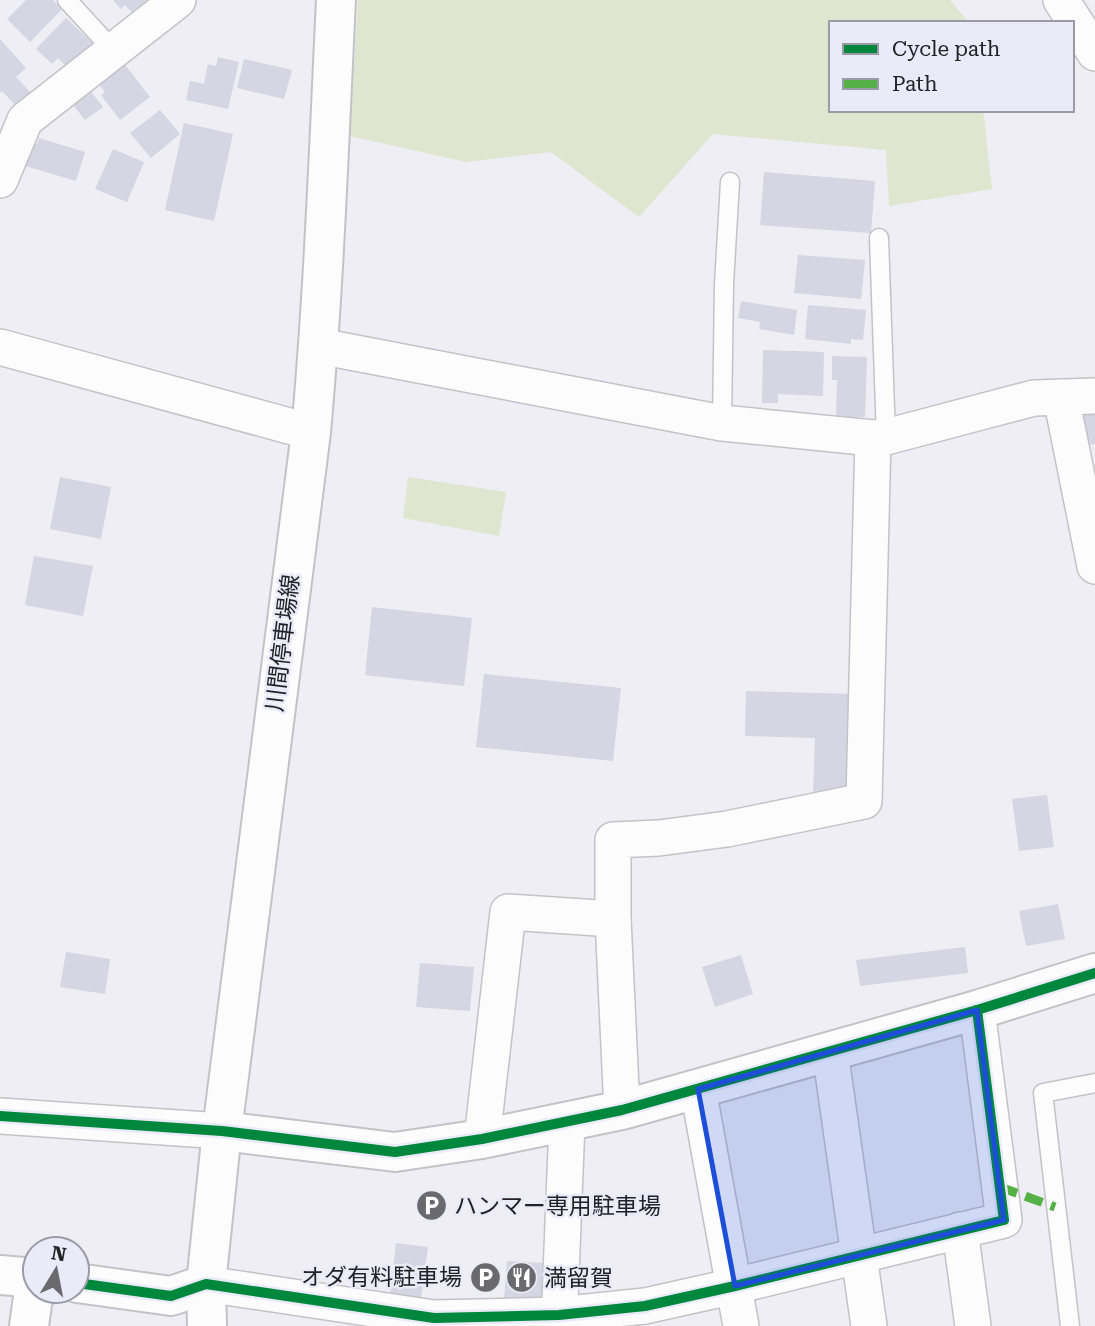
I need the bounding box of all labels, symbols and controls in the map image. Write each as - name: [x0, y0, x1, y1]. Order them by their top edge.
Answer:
- legend: [829, 21, 1074, 112]
- text: Cycle path: [892, 37, 1001, 61]
- text: Path: [892, 72, 938, 96]
- street label: 川間停車場線: [261, 573, 305, 713]
- parking icon: ハンマー専用駐車場: [414, 1189, 448, 1223]
- place label: ハンマー専用駐車場: [454, 1193, 661, 1220]
- north arrow: [21, 1235, 91, 1305]
- text: N: [50, 1241, 68, 1266]
- parking icon: オダ有料駐車場: [468, 1260, 502, 1294]
- restaurant icon: 満留賀: [504, 1261, 538, 1295]
- place label: オダ有料駐車場: [301, 1264, 462, 1291]
- place label: 満留賀: [544, 1265, 613, 1292]

